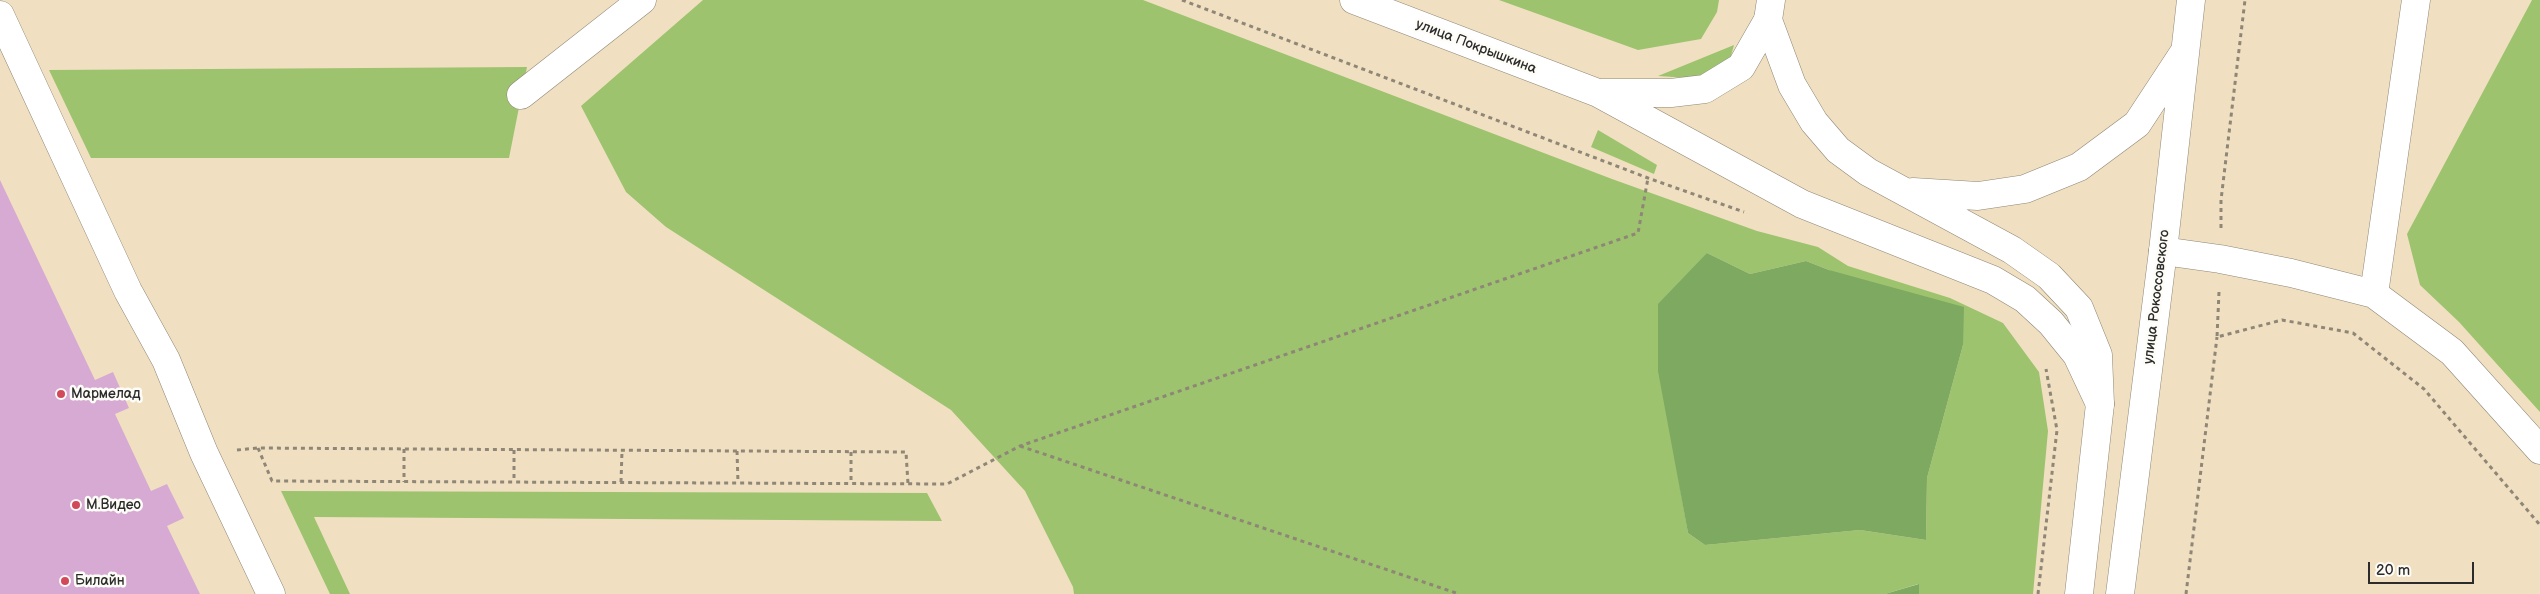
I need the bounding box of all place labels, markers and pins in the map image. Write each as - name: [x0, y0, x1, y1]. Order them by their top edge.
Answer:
- place label: Мармелад: [71, 386, 141, 402]
- marker: Мармелад: [55, 388, 67, 400]
- place label: М.Видео: [86, 497, 141, 513]
- marker: М.Видео: [70, 499, 82, 511]
- place label: Билайн: [75, 573, 125, 589]
- marker: Билайн: [59, 575, 71, 587]

